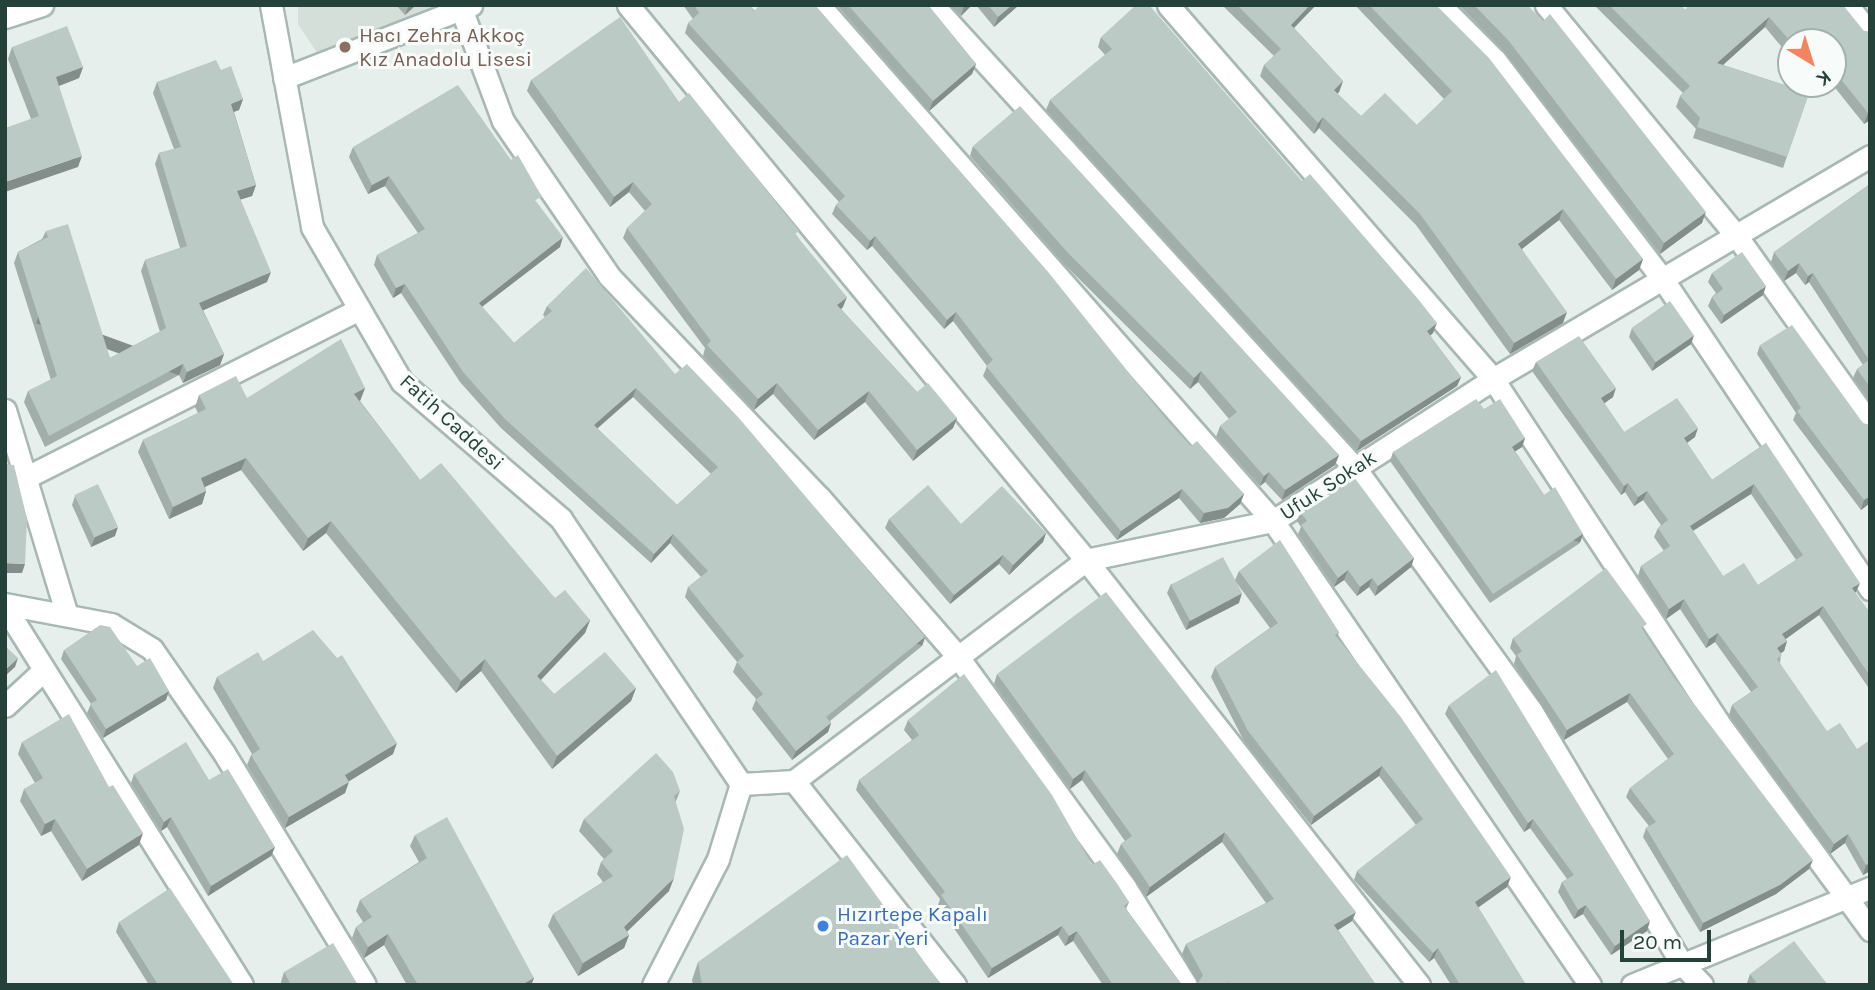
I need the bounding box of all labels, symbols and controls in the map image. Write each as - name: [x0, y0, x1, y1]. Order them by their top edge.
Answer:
- place label: Hacı Zehra Akkoç Kız Anadolu Lisesi: [359, 22, 532, 72]
- north arrow: [1777, 28, 1847, 98]
- marker: Hacı Zehra Akkoç Kız Anadolu Lisesi: [337, 39, 353, 55]
- text: K: [1812, 65, 1835, 90]
- street label: Fatih Caddesi: [395, 369, 509, 475]
- street label: Ufuk Sokak: [1275, 445, 1381, 525]
- place label: Hızırtepe Kapalı Pazar Yeri: [837, 901, 988, 951]
- scale bar: [1623, 916, 1714, 960]
- marker: Hızırtepe Kapalı Pazar Yeri: [815, 918, 831, 934]
- text: 20 m: [1633, 930, 1682, 954]

